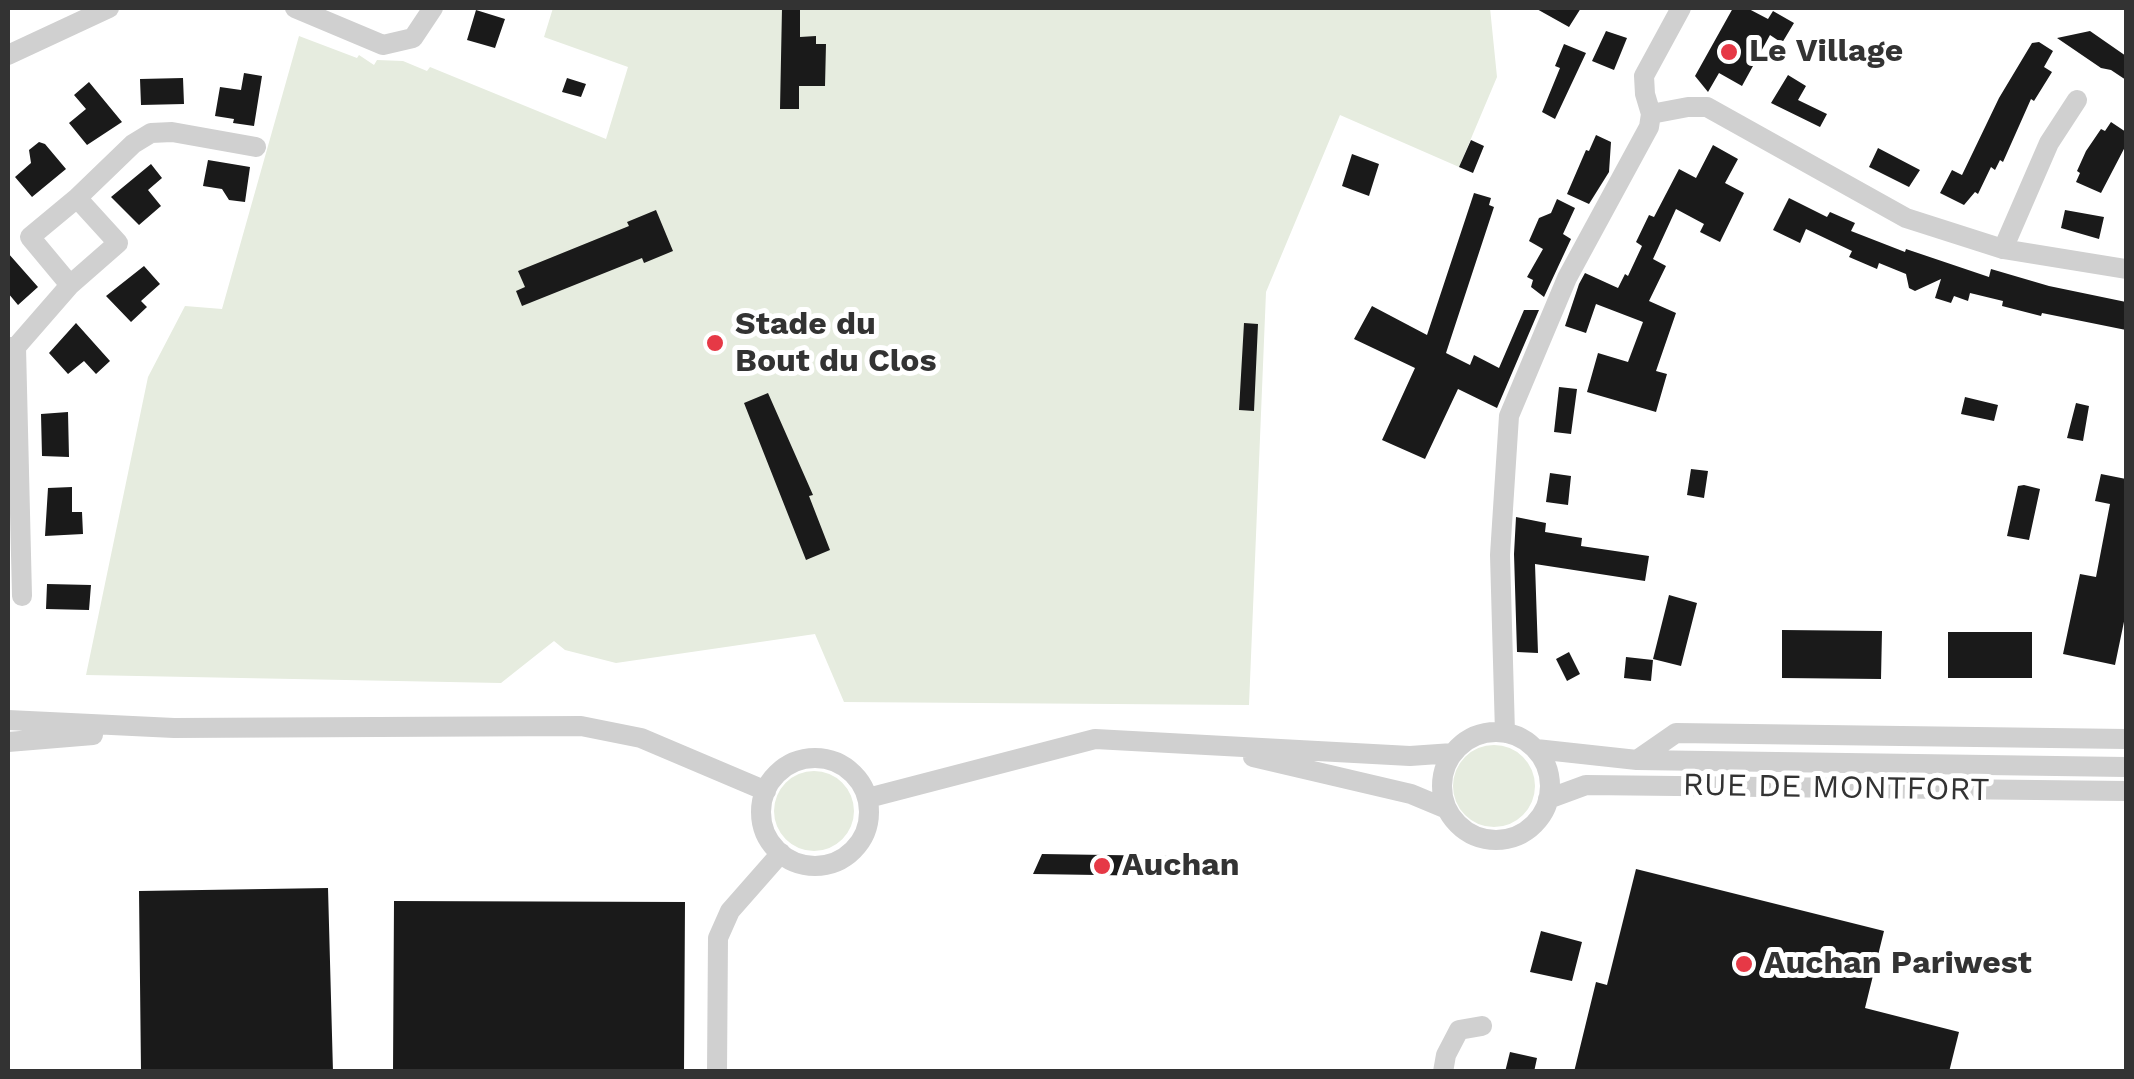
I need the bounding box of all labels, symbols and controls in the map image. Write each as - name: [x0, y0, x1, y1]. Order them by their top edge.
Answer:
- place label: Le Village: [1749, 33, 1903, 71]
- marker: Le Village: [1718, 41, 1740, 63]
- place label: Stade du Bout du Clos: [735, 306, 937, 381]
- marker: Stade du Bout du Clos: [704, 332, 726, 354]
- street label: RUE DE MONTFORT: [1682, 766, 1990, 810]
- place label: Auchan: [1122, 847, 1240, 885]
- marker: Auchan: [1091, 855, 1113, 877]
- place label: Auchan Pariwest: [1764, 945, 2032, 983]
- marker: Auchan Pariwest: [1733, 953, 1755, 975]

